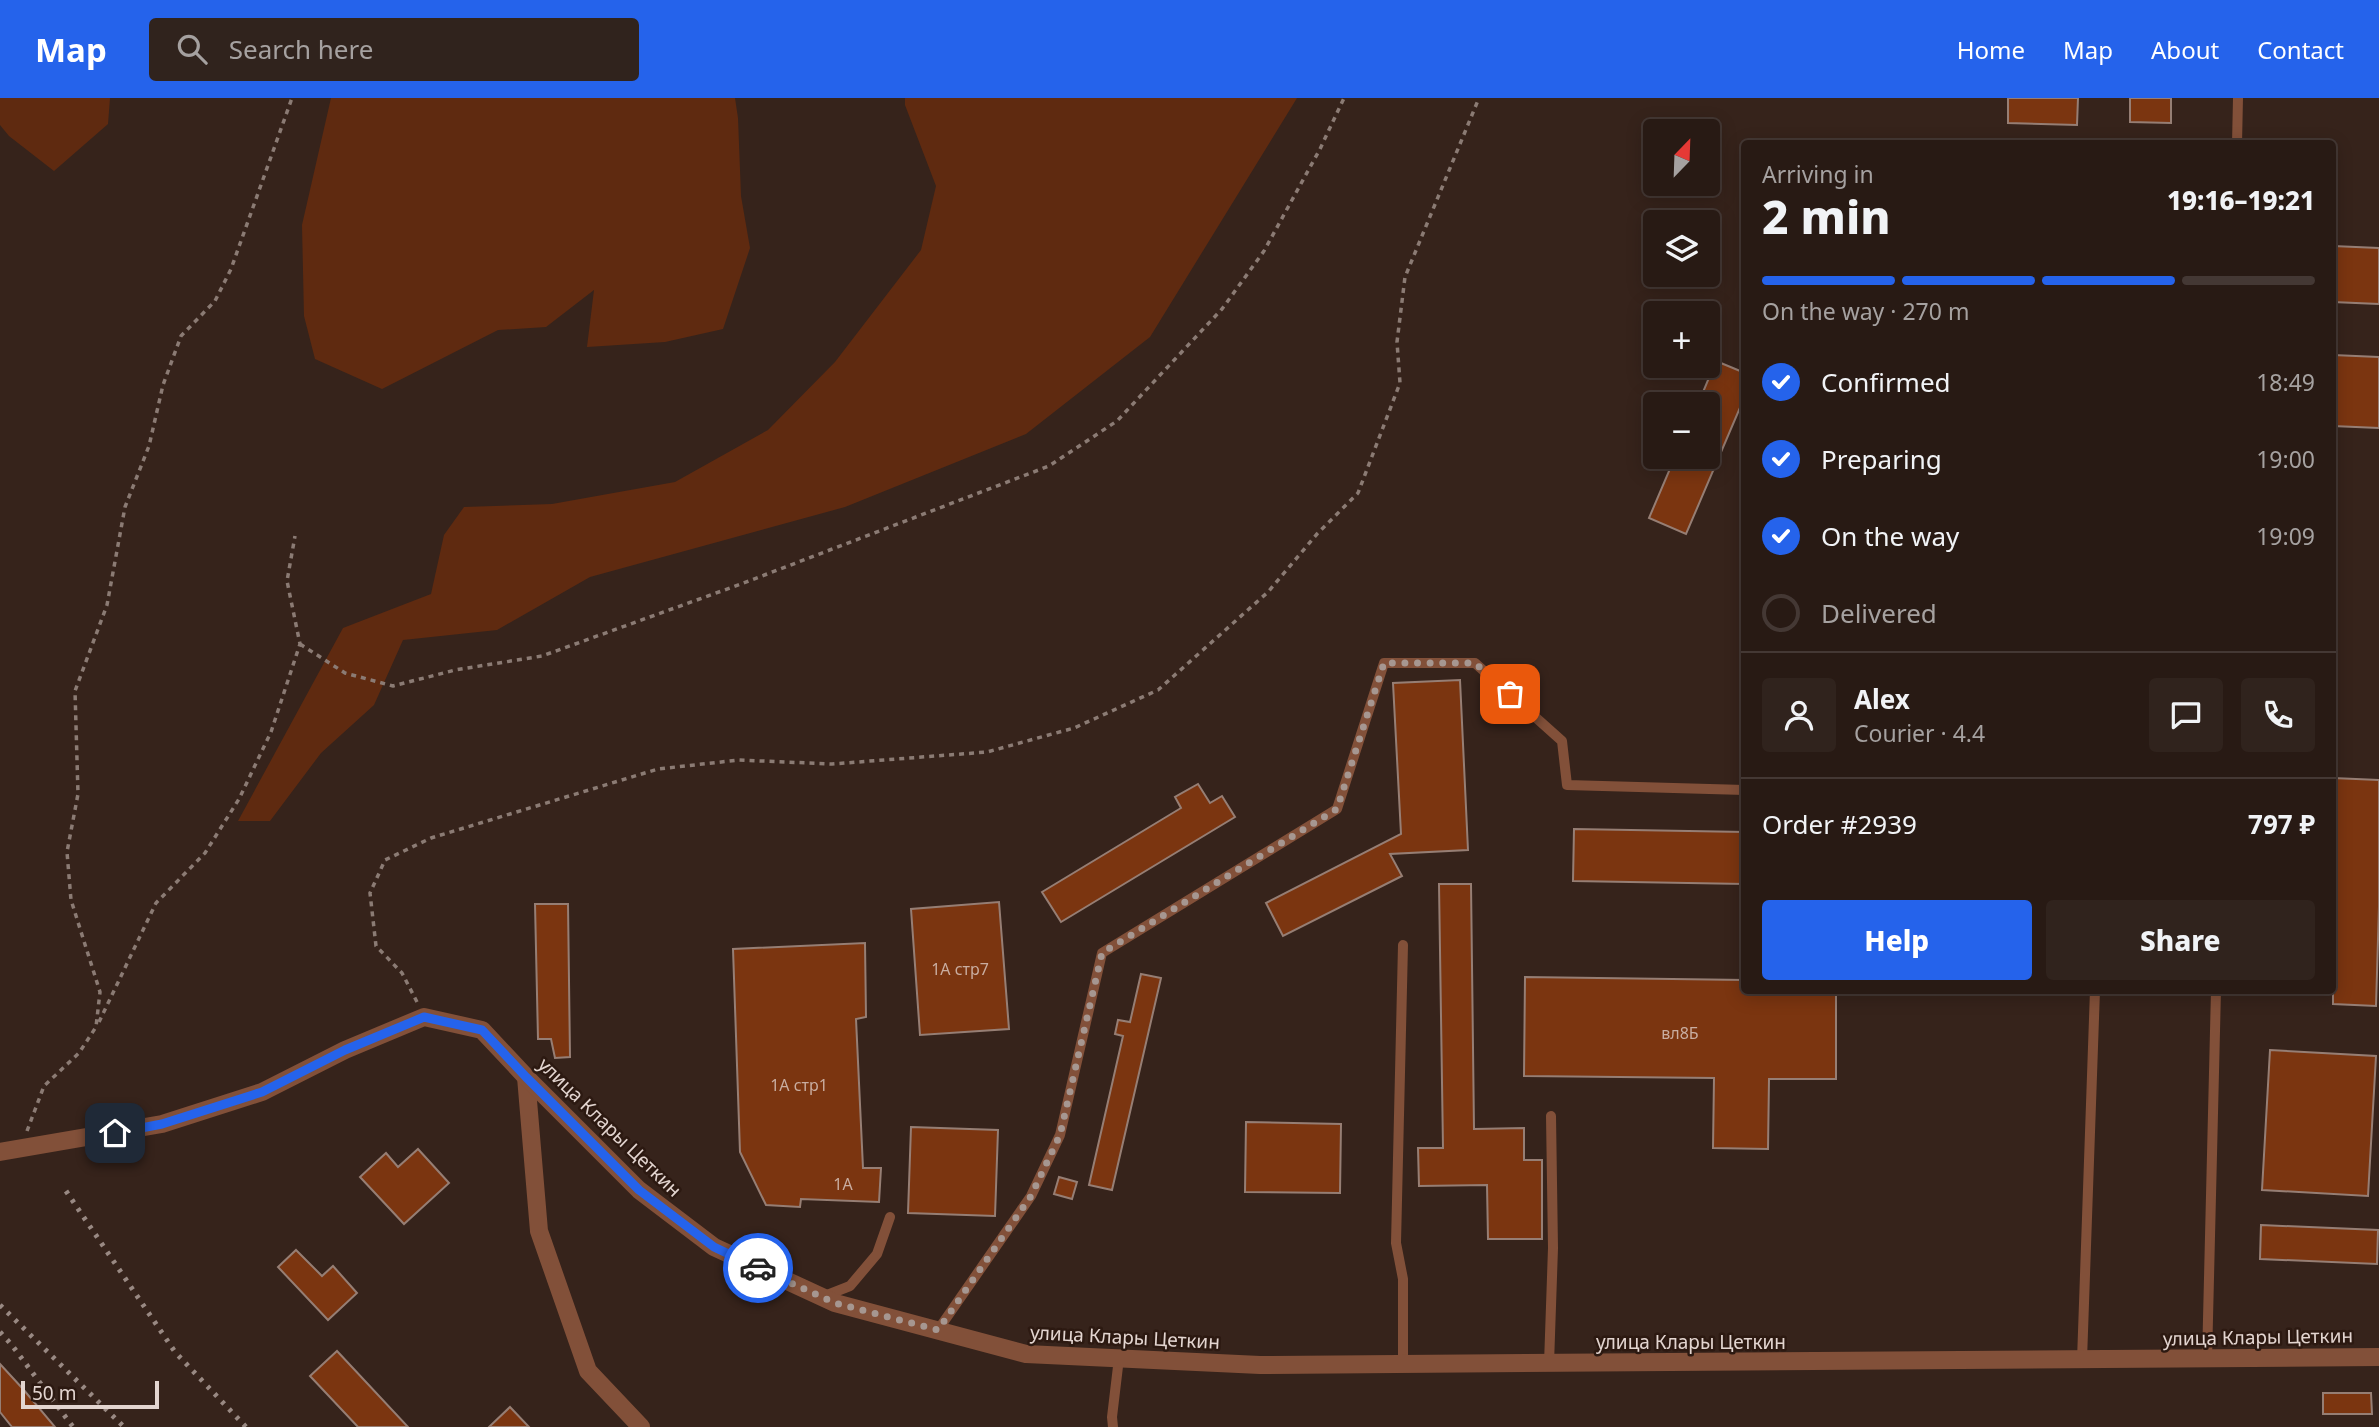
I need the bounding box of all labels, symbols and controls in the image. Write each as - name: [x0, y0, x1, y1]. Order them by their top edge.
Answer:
- search box: [149, 18, 639, 81]
- text: Map: [35, 27, 107, 72]
- icon: search: [173, 30, 211, 68]
- text: Search here: [229, 31, 373, 67]
- text: Home: [1957, 33, 2025, 66]
- text: Map: [2063, 33, 2113, 66]
- text: About: [2151, 33, 2219, 66]
- text: Contact: [2257, 33, 2344, 66]
- north arrow: [1643, 119, 1720, 196]
- map controls: [1643, 119, 1720, 469]
- text: Arriving in: [1762, 158, 1874, 190]
- text: 19:16–19:21: [2167, 182, 2315, 218]
- text: 2 min: [1762, 185, 1891, 247]
- button: layers: [1643, 210, 1720, 287]
- text: On the way · 270 m: [1762, 295, 1969, 327]
- button: +: [1643, 301, 1720, 378]
- icon: check: [1762, 363, 1800, 401]
- text: Confirmed: [1821, 364, 1951, 400]
- text: 18:49: [2256, 366, 2315, 398]
- button: −: [1643, 392, 1720, 469]
- icon: check: [1762, 440, 1800, 478]
- text: Preparing: [1821, 441, 1942, 477]
- text: 19:00: [2256, 443, 2315, 475]
- icon: check: [1762, 517, 1800, 555]
- text: On the way: [1821, 518, 1959, 554]
- text: 19:09: [2256, 520, 2315, 552]
- text: Delivered: [1821, 595, 1937, 631]
- pin: [1480, 664, 1540, 724]
- icon: bag: [1491, 675, 1529, 713]
- button: person: [1762, 678, 1836, 752]
- button: chat: [2149, 678, 2223, 752]
- button: phone: [2241, 678, 2315, 752]
- text: Alex: [1854, 681, 1910, 717]
- text: Courier · 4.4: [1854, 717, 1985, 749]
- text: Order #2939: [1762, 806, 1917, 842]
- text: 797 ₽: [2248, 806, 2315, 842]
- button: Help: [1762, 900, 2032, 980]
- button: Share: [2046, 900, 2315, 980]
- house number: 1А стр7: [931, 958, 989, 980]
- house number: вл8Б: [1661, 1022, 1699, 1044]
- street label: улица Клары Цеткин: [533, 1052, 687, 1202]
- house number: 1А стр1: [770, 1074, 828, 1096]
- pin: [85, 1103, 145, 1163]
- icon: home: [96, 1114, 134, 1152]
- house number: 1А: [833, 1173, 853, 1195]
- courier: [723, 1233, 793, 1303]
- icon: car: [739, 1249, 777, 1287]
- street label: улица Клары Цеткин: [1029, 1319, 1221, 1355]
- street label: улица Клары Цеткин: [2163, 1322, 2353, 1352]
- street label: улица Клары Цеткин: [1596, 1329, 1786, 1355]
- scale bar: [21, 1378, 159, 1410]
- text: 50 m: [32, 1380, 76, 1406]

